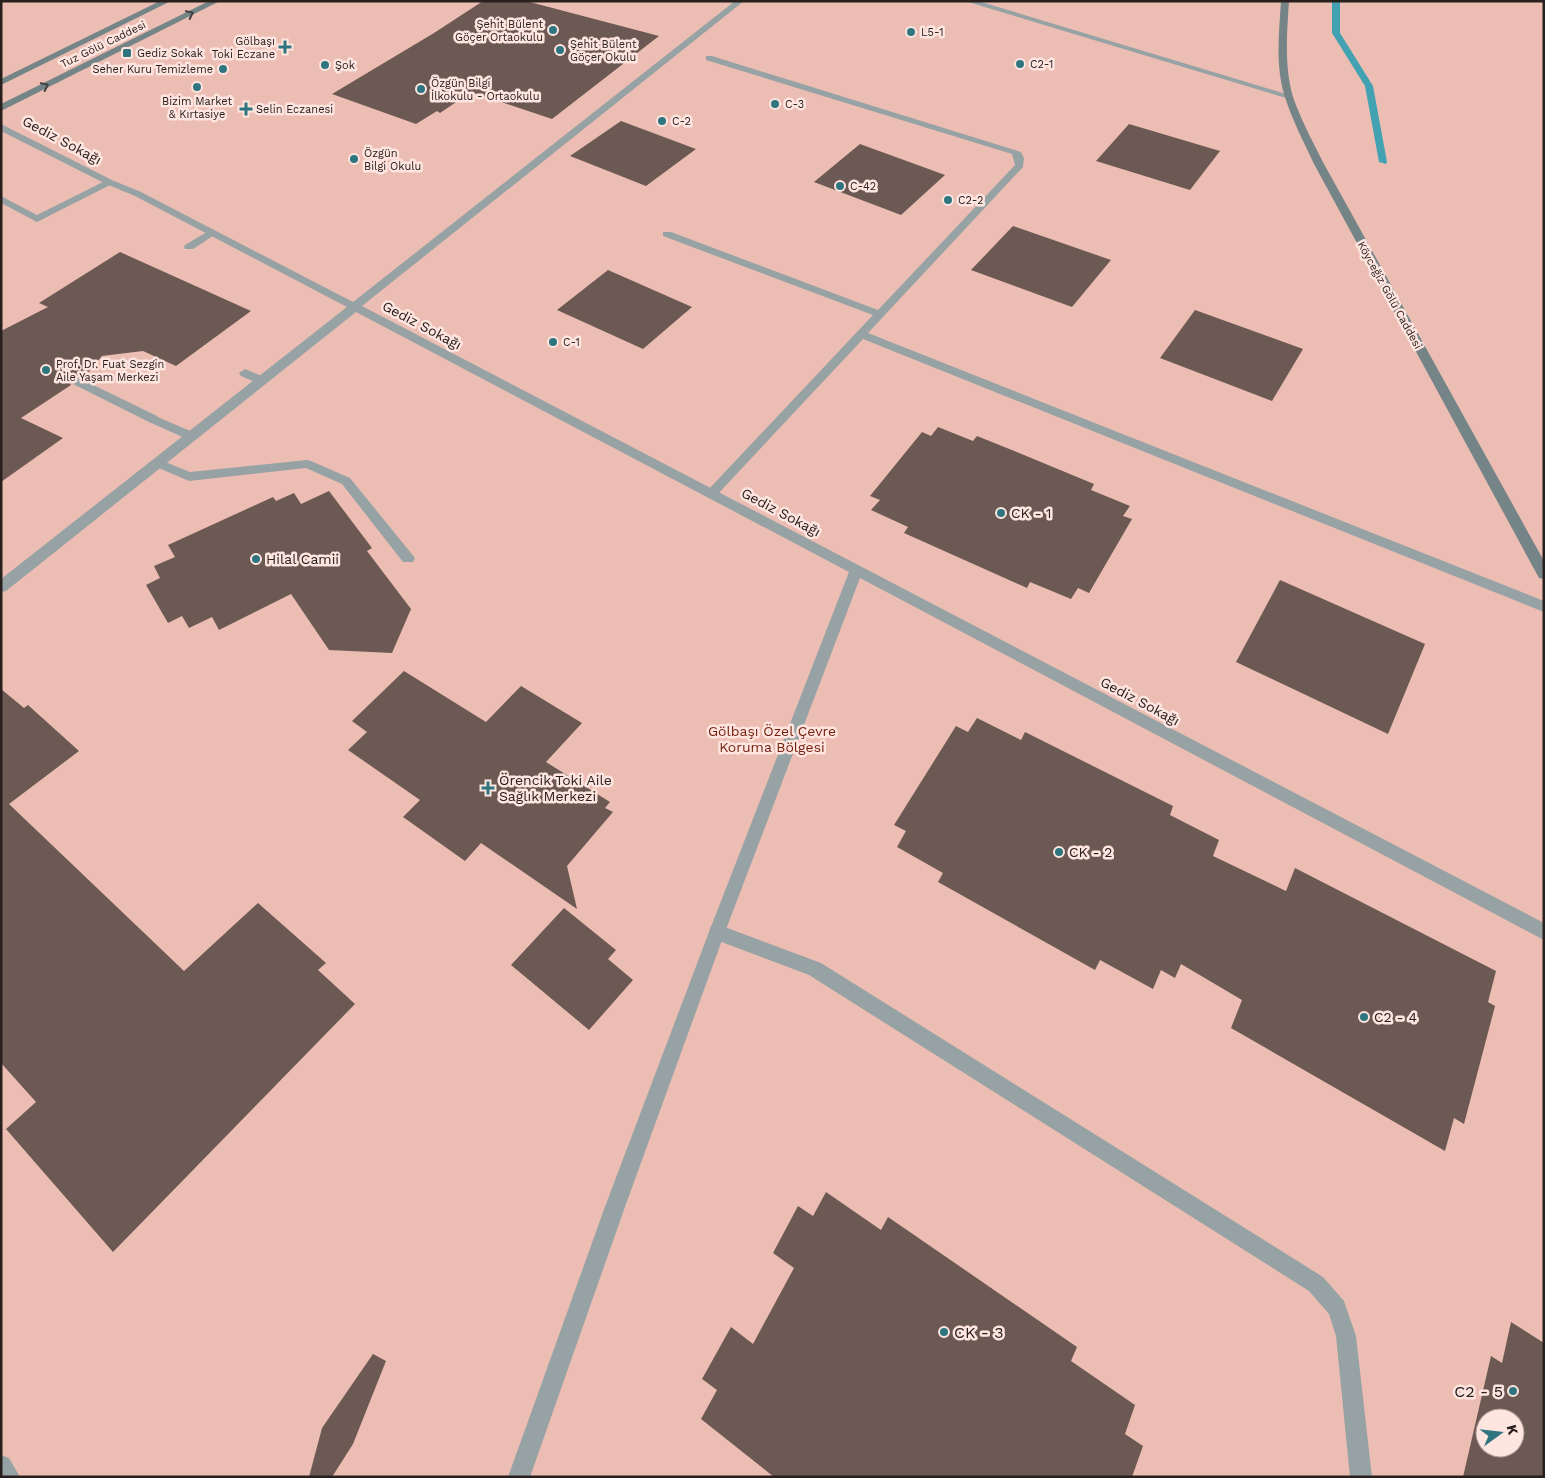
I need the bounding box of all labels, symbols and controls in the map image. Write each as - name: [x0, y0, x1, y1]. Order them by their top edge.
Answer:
- one-way arrow: [185, 10, 194, 20]
- street label: Tuz Gölü Caddesi: [58, 18, 148, 71]
- place label: Şehit Bülent Göçer Ortaokulu: [455, 18, 543, 44]
- marker: Şehit Bülent Göçer Ortaokulu: [547, 24, 559, 36]
- marker: L5-1: [905, 26, 917, 38]
- place label: L5-1: [921, 26, 943, 39]
- place label: Gölbaşı Toki Eczane: [212, 35, 275, 61]
- place label: Şehit Bülent Göçer Okulu: [570, 38, 637, 64]
- marker: Gölbaşı Toki Eczane: [279, 41, 291, 53]
- marker: Şehit Bülent Göçer Okulu: [554, 44, 566, 56]
- marker: Gediz Sokak: [121, 47, 133, 59]
- place label: Gediz Sokak: [137, 47, 203, 60]
- marker: C2-1: [1014, 58, 1026, 70]
- place label: C2-1: [1030, 58, 1053, 71]
- marker: Şok: [319, 59, 331, 71]
- place label: Şok: [335, 59, 355, 72]
- place label: Seher Kuru Temizleme: [92, 63, 213, 76]
- marker: Seher Kuru Temizleme: [217, 63, 229, 75]
- place label: Özgün Bilgi İlkokulu - Ortaokulu: [431, 76, 539, 103]
- marker: Bizim Market & Kırtasiye: [191, 81, 203, 93]
- one-way arrow: [40, 82, 49, 92]
- marker: Özgün Bilgi İlkokulu - Ortaokulu: [415, 83, 427, 95]
- place label: Bizim Market & Kırtasiye: [162, 95, 232, 121]
- marker: C-3: [769, 98, 781, 110]
- place label: C-3: [785, 98, 804, 111]
- marker: Selin Eczanesi: [240, 103, 252, 115]
- place label: Selin Eczanesi: [256, 103, 333, 116]
- street label: Gediz Sokağı: [20, 112, 104, 168]
- marker: C-2: [656, 115, 668, 127]
- place label: C-2: [672, 115, 691, 128]
- place label: Özgün Bilgi Okulu: [364, 146, 421, 173]
- marker: Özgün Bilgi Okulu: [348, 153, 360, 165]
- marker: C-42: [834, 180, 846, 192]
- place label: C-42: [850, 180, 876, 193]
- marker: C2-2: [942, 194, 954, 206]
- place label: C2-2: [958, 194, 983, 207]
- street label: Köyceğiz Gölü Caddesi: [1355, 239, 1425, 351]
- street label: Gediz Sokağı: [380, 297, 464, 353]
- marker: C-1: [547, 336, 559, 348]
- place label: C-1: [563, 336, 580, 349]
- place label: Prof. Dr. Fuat Sezgin Aile Yaşam Merkezi: [56, 358, 164, 384]
- marker: Prof. Dr. Fuat Sezgin Aile Yaşam Merkezi: [40, 364, 52, 376]
- street label: Gediz Sokağı: [739, 484, 823, 540]
- place label: CK - 1: [1011, 505, 1051, 521]
- marker: CK - 1: [995, 507, 1007, 519]
- place label: Hilal Camii: [266, 551, 339, 567]
- marker: Hilal Camii: [250, 553, 262, 565]
- street label: Gediz Sokağı: [1098, 673, 1182, 729]
- park label: Gölbaşı Özel Çevre Koruma Bölgesi: [708, 723, 836, 755]
- place label: Örencik Toki Aile Sağlık Merkezi: [499, 772, 612, 804]
- marker: Örencik Toki Aile Sağlık Merkezi: [481, 781, 495, 795]
- place label: CK - 2: [1069, 844, 1112, 860]
- marker: CK - 2: [1053, 846, 1065, 858]
- place label: C2 - 4: [1374, 1009, 1417, 1025]
- marker: C2 - 4: [1358, 1011, 1370, 1023]
- place label: CK - 3: [954, 1323, 1004, 1342]
- marker: CK - 3: [938, 1326, 950, 1338]
- place label: C2 - 5: [1454, 1382, 1503, 1401]
- marker: C2 - 5: [1507, 1385, 1519, 1397]
- north arrow: [1475, 1408, 1525, 1458]
- text: K: [1504, 1423, 1522, 1437]

